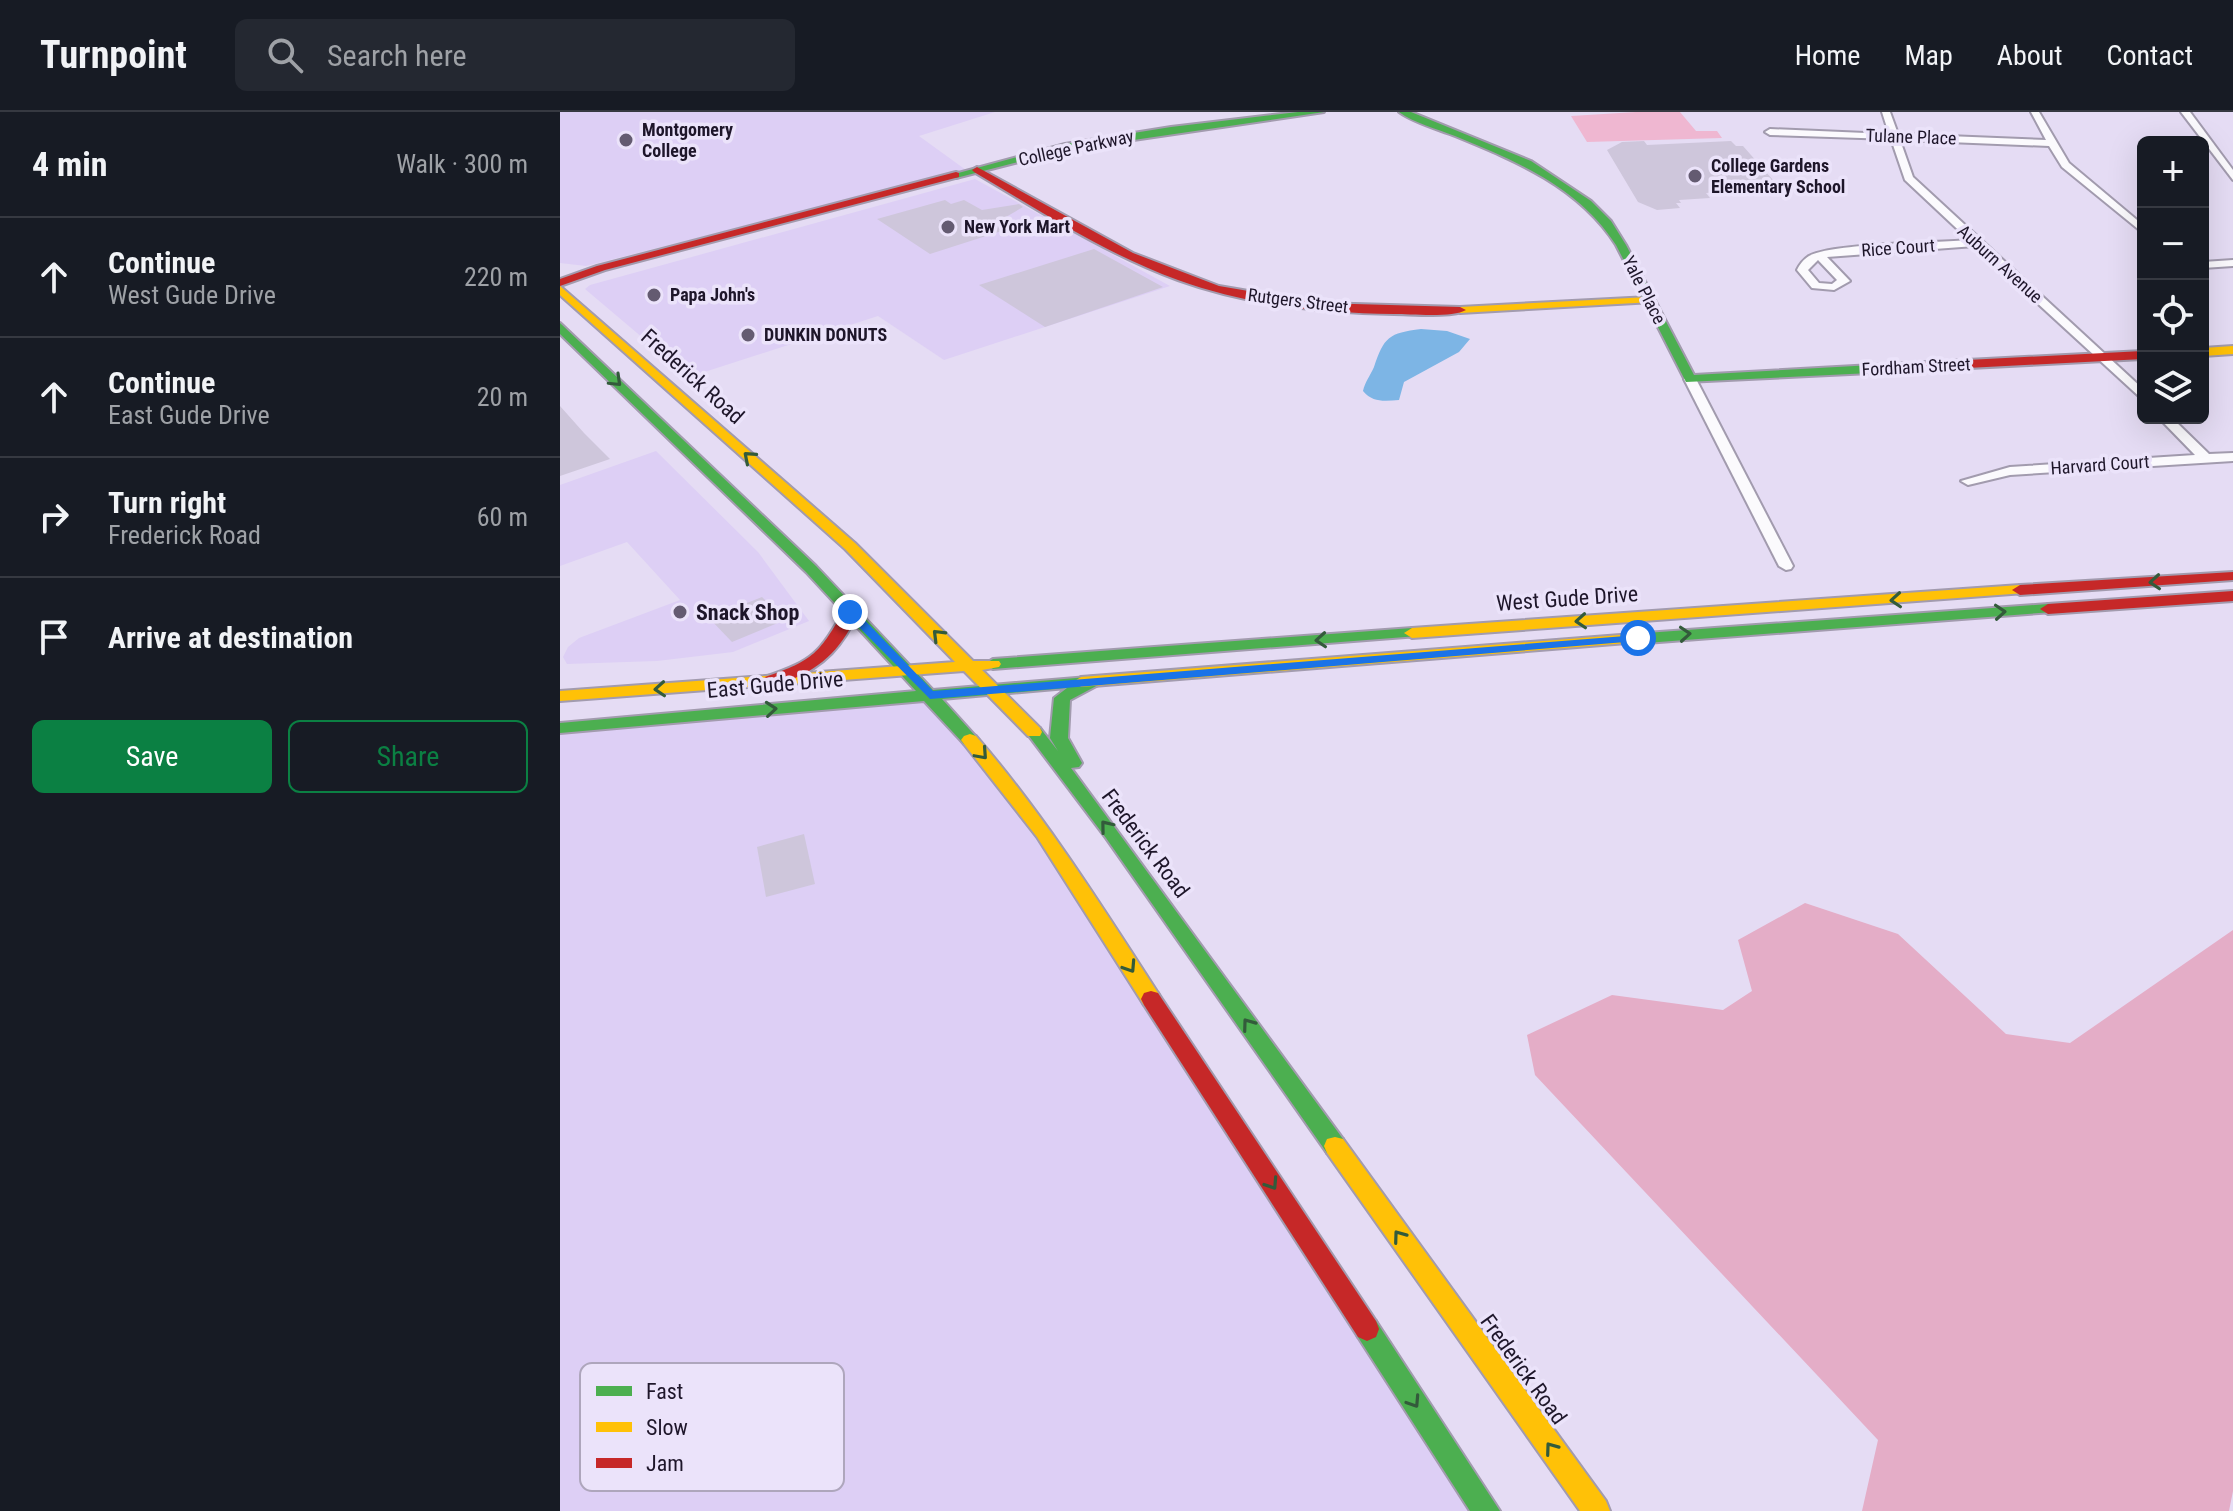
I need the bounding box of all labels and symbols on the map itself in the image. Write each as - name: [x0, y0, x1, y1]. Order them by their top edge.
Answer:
- place label: Montgomery College: [642, 119, 733, 161]
- street label: Tulane Place: [1865, 124, 1957, 149]
- street label: College Parkway: [1016, 125, 1136, 170]
- marker: Montgomery College: [617, 131, 635, 149]
- place label: College Gardens Elementary School: [1711, 155, 1845, 197]
- marker: College Gardens Elementary School: [1686, 167, 1704, 185]
- place label: New York Mart: [964, 216, 1071, 237]
- marker: New York Mart: [939, 218, 957, 236]
- street label: Auburn Avenue: [1954, 220, 2047, 307]
- street label: Rice Court: [1860, 234, 1935, 261]
- street label: Yale Place: [1618, 252, 1671, 327]
- place label: Papa John's: [670, 284, 755, 305]
- street label: Rutgers Street: [1247, 284, 1349, 317]
- marker: Papa John's: [645, 286, 663, 304]
- street label: Frederick Road: [636, 324, 749, 429]
- place label: DUNKIN DONUTS: [764, 324, 887, 345]
- marker: DUNKIN DONUTS: [739, 326, 757, 344]
- street label: Fordham Street: [1861, 353, 1971, 380]
- one-way arrow: [607, 372, 621, 387]
- street label: Harvard Court: [2050, 451, 2150, 478]
- one-way arrow: [743, 452, 758, 467]
- one-way arrow: [2148, 573, 2161, 590]
- street label: West Gude Drive: [1495, 581, 1639, 616]
- one-way arrow: [1889, 591, 1902, 608]
- route end: [832, 594, 868, 630]
- place label: Snack Shop: [696, 600, 799, 625]
- marker: Snack Shop: [671, 603, 689, 621]
- one-way arrow: [1994, 604, 2007, 621]
- one-way arrow: [1574, 612, 1587, 629]
- route start: [1620, 620, 1656, 656]
- one-way arrow: [1679, 626, 1692, 643]
- one-way arrow: [933, 630, 947, 644]
- one-way arrow: [1314, 631, 1327, 648]
- street label: East Gude Drive: [706, 666, 844, 703]
- one-way arrow: [653, 680, 666, 697]
- one-way arrow: [765, 700, 778, 717]
- one-way arrow: [972, 744, 986, 759]
- street label: Frederick Road: [1097, 784, 1195, 902]
- one-way arrow: [1101, 821, 1116, 835]
- one-way arrow: [1120, 958, 1135, 973]
- one-way arrow: [1243, 1019, 1258, 1033]
- one-way arrow: [1263, 1176, 1278, 1190]
- one-way arrow: [1395, 1230, 1409, 1245]
- street label: Frederick Road: [1475, 1310, 1572, 1429]
- legend: [580, 1363, 844, 1491]
- text: Fast: [646, 1379, 683, 1404]
- one-way arrow: [1405, 1393, 1420, 1408]
- text: Slow: [646, 1415, 688, 1440]
- one-way arrow: [1546, 1442, 1561, 1456]
- text: Jam: [646, 1451, 684, 1476]

